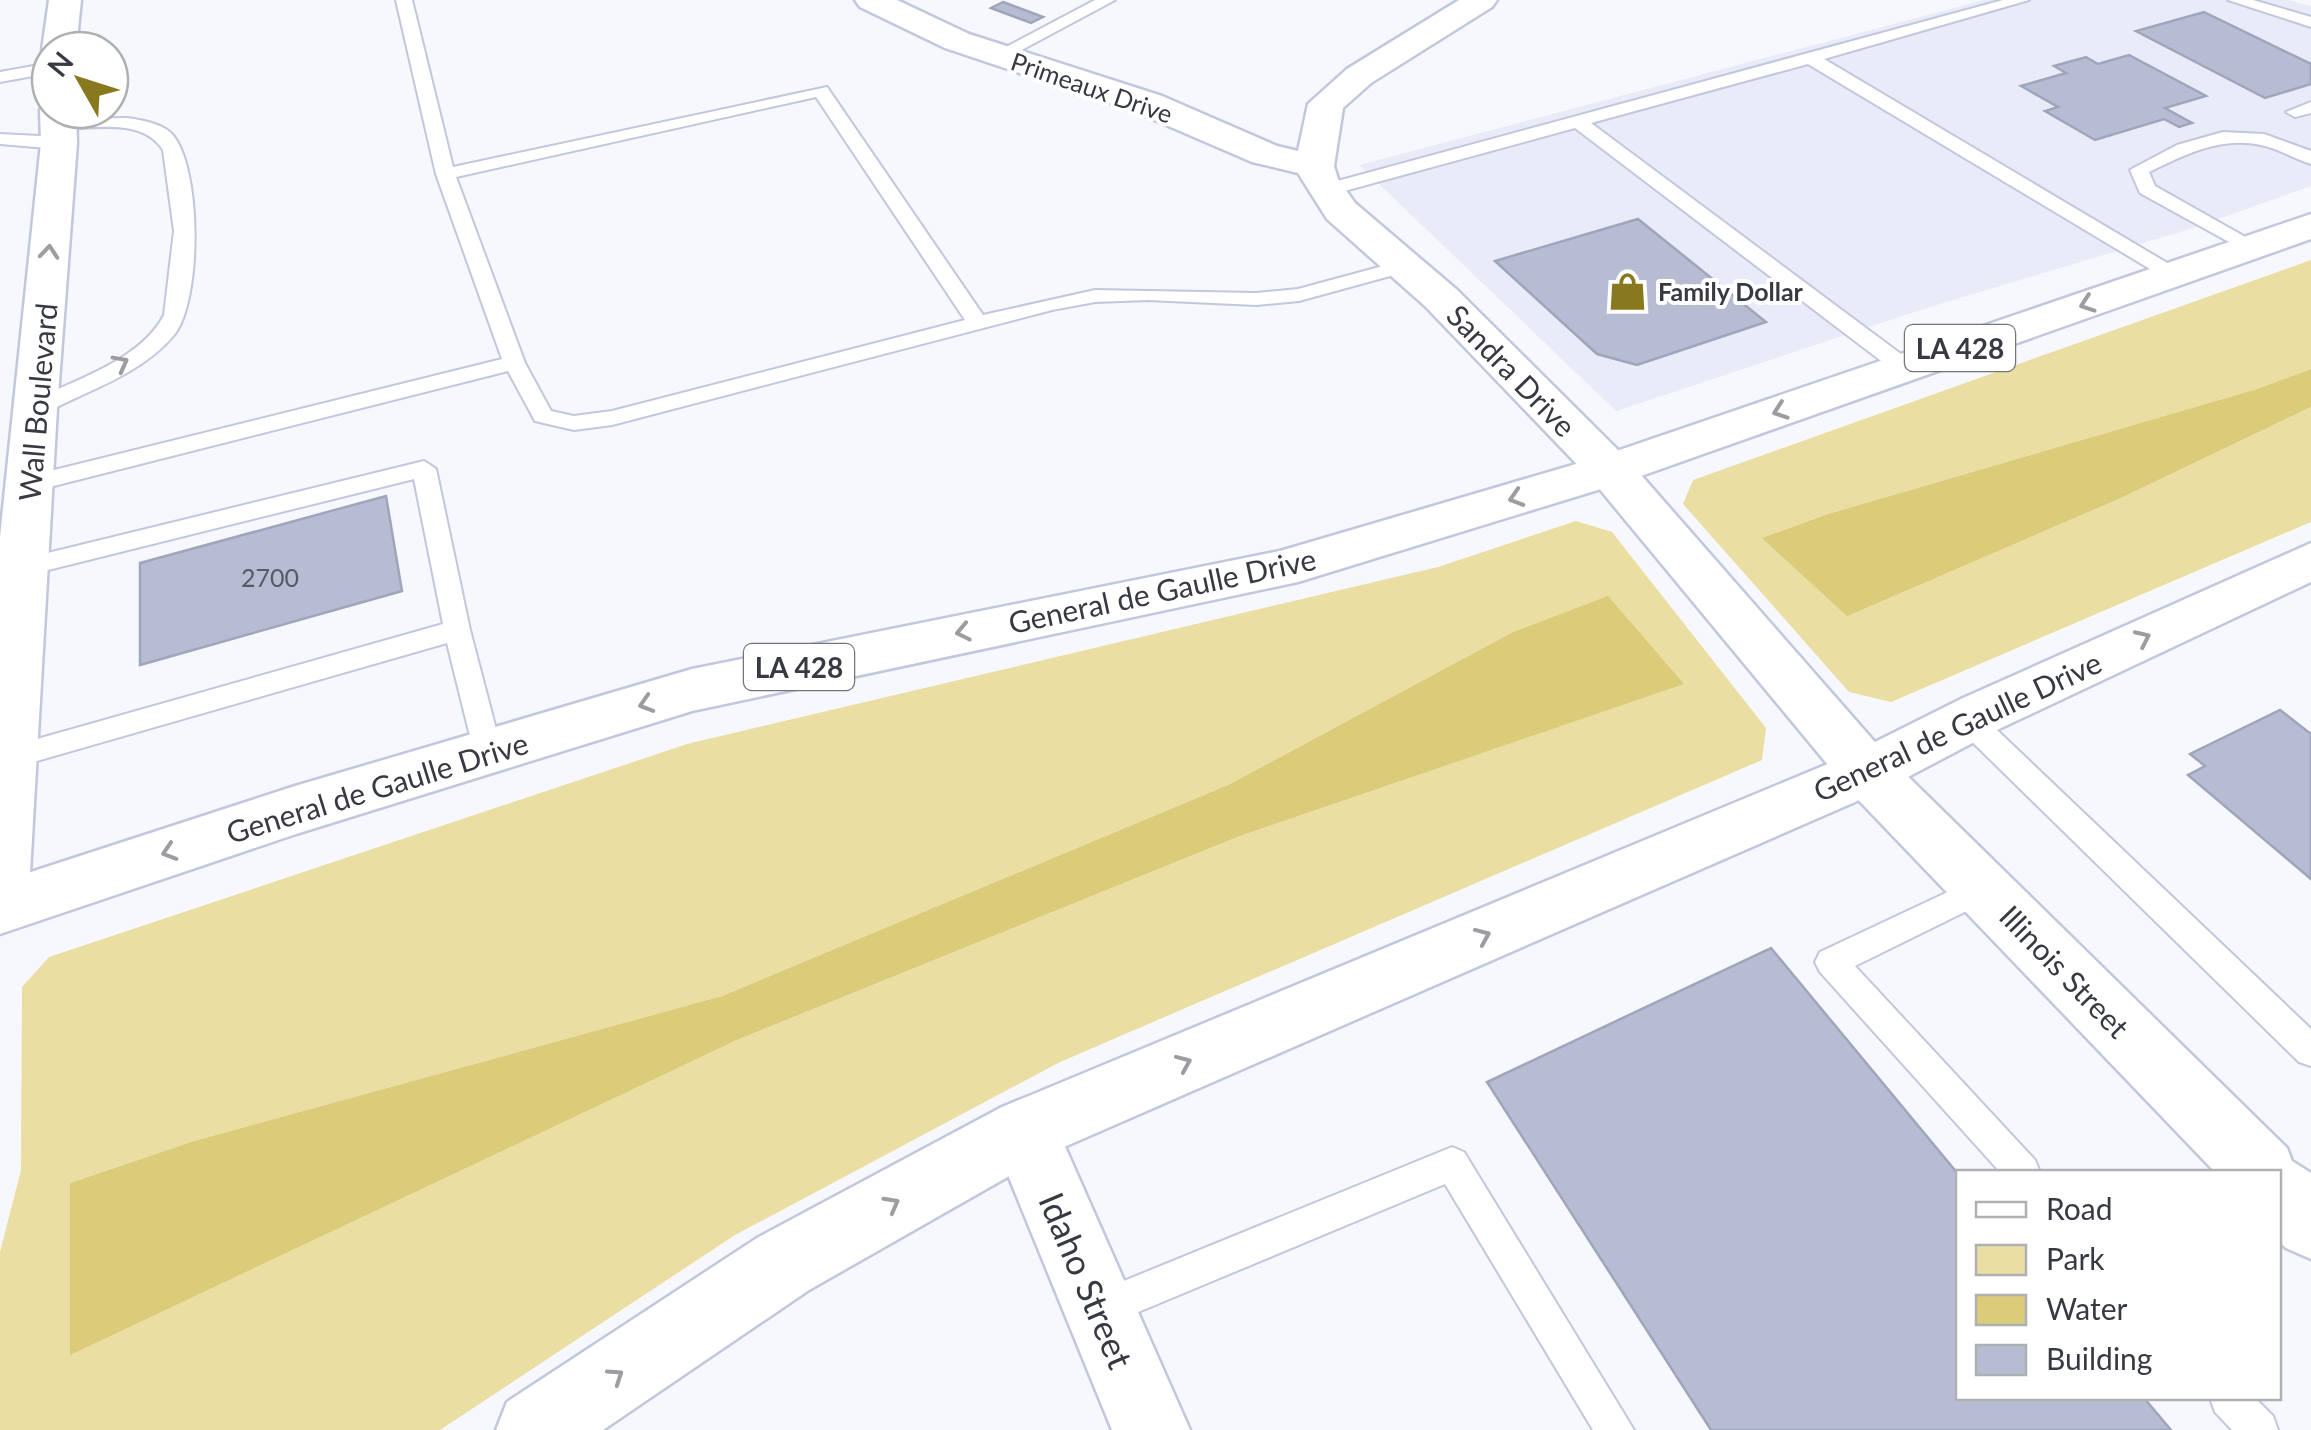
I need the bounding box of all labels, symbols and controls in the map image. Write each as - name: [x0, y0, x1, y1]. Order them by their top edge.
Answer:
- north arrow: [30, 30, 130, 130]
- text: N: [40, 45, 80, 83]
- street label: Primeaux Drive: [1007, 45, 1177, 129]
- one-way arrow: [38, 244, 59, 260]
- shop icon: Family Dollar: [1607, 270, 1649, 312]
- place label: Family Dollar: [1658, 276, 1804, 306]
- one-way arrow: [2079, 292, 2096, 312]
- street label: Sandra Drive: [1440, 297, 1584, 443]
- street label: Wall Boulevard: [10, 301, 64, 503]
- road number: LA 428: [1905, 325, 2015, 371]
- one-way arrow: [110, 356, 128, 375]
- one-way arrow: [1772, 399, 1789, 420]
- one-way arrow: [1508, 486, 1525, 507]
- street label: General de Gaulle Drive: [1005, 540, 1319, 640]
- house number: 2700: [241, 562, 299, 592]
- one-way arrow: [955, 621, 972, 642]
- one-way arrow: [2133, 631, 2151, 651]
- street label: General de Gaulle Drive: [1807, 643, 2107, 809]
- road number: LA 428: [744, 644, 854, 690]
- one-way arrow: [638, 692, 655, 713]
- street label: General de Gaulle Drive: [222, 724, 532, 850]
- one-way arrow: [161, 841, 178, 861]
- street label: Illinois Street: [1993, 897, 2137, 1045]
- one-way arrow: [1473, 927, 1491, 947]
- one-way arrow: [1174, 1055, 1192, 1075]
- legend: [1956, 1170, 2281, 1400]
- street label: Idaho Street: [1031, 1186, 1143, 1375]
- text: Road: [2046, 1190, 2113, 1226]
- one-way arrow: [881, 1196, 899, 1216]
- text: Park: [2046, 1240, 2105, 1276]
- text: Water: [2046, 1290, 2128, 1326]
- text: Building: [2046, 1340, 2152, 1376]
- one-way arrow: [606, 1369, 624, 1388]

